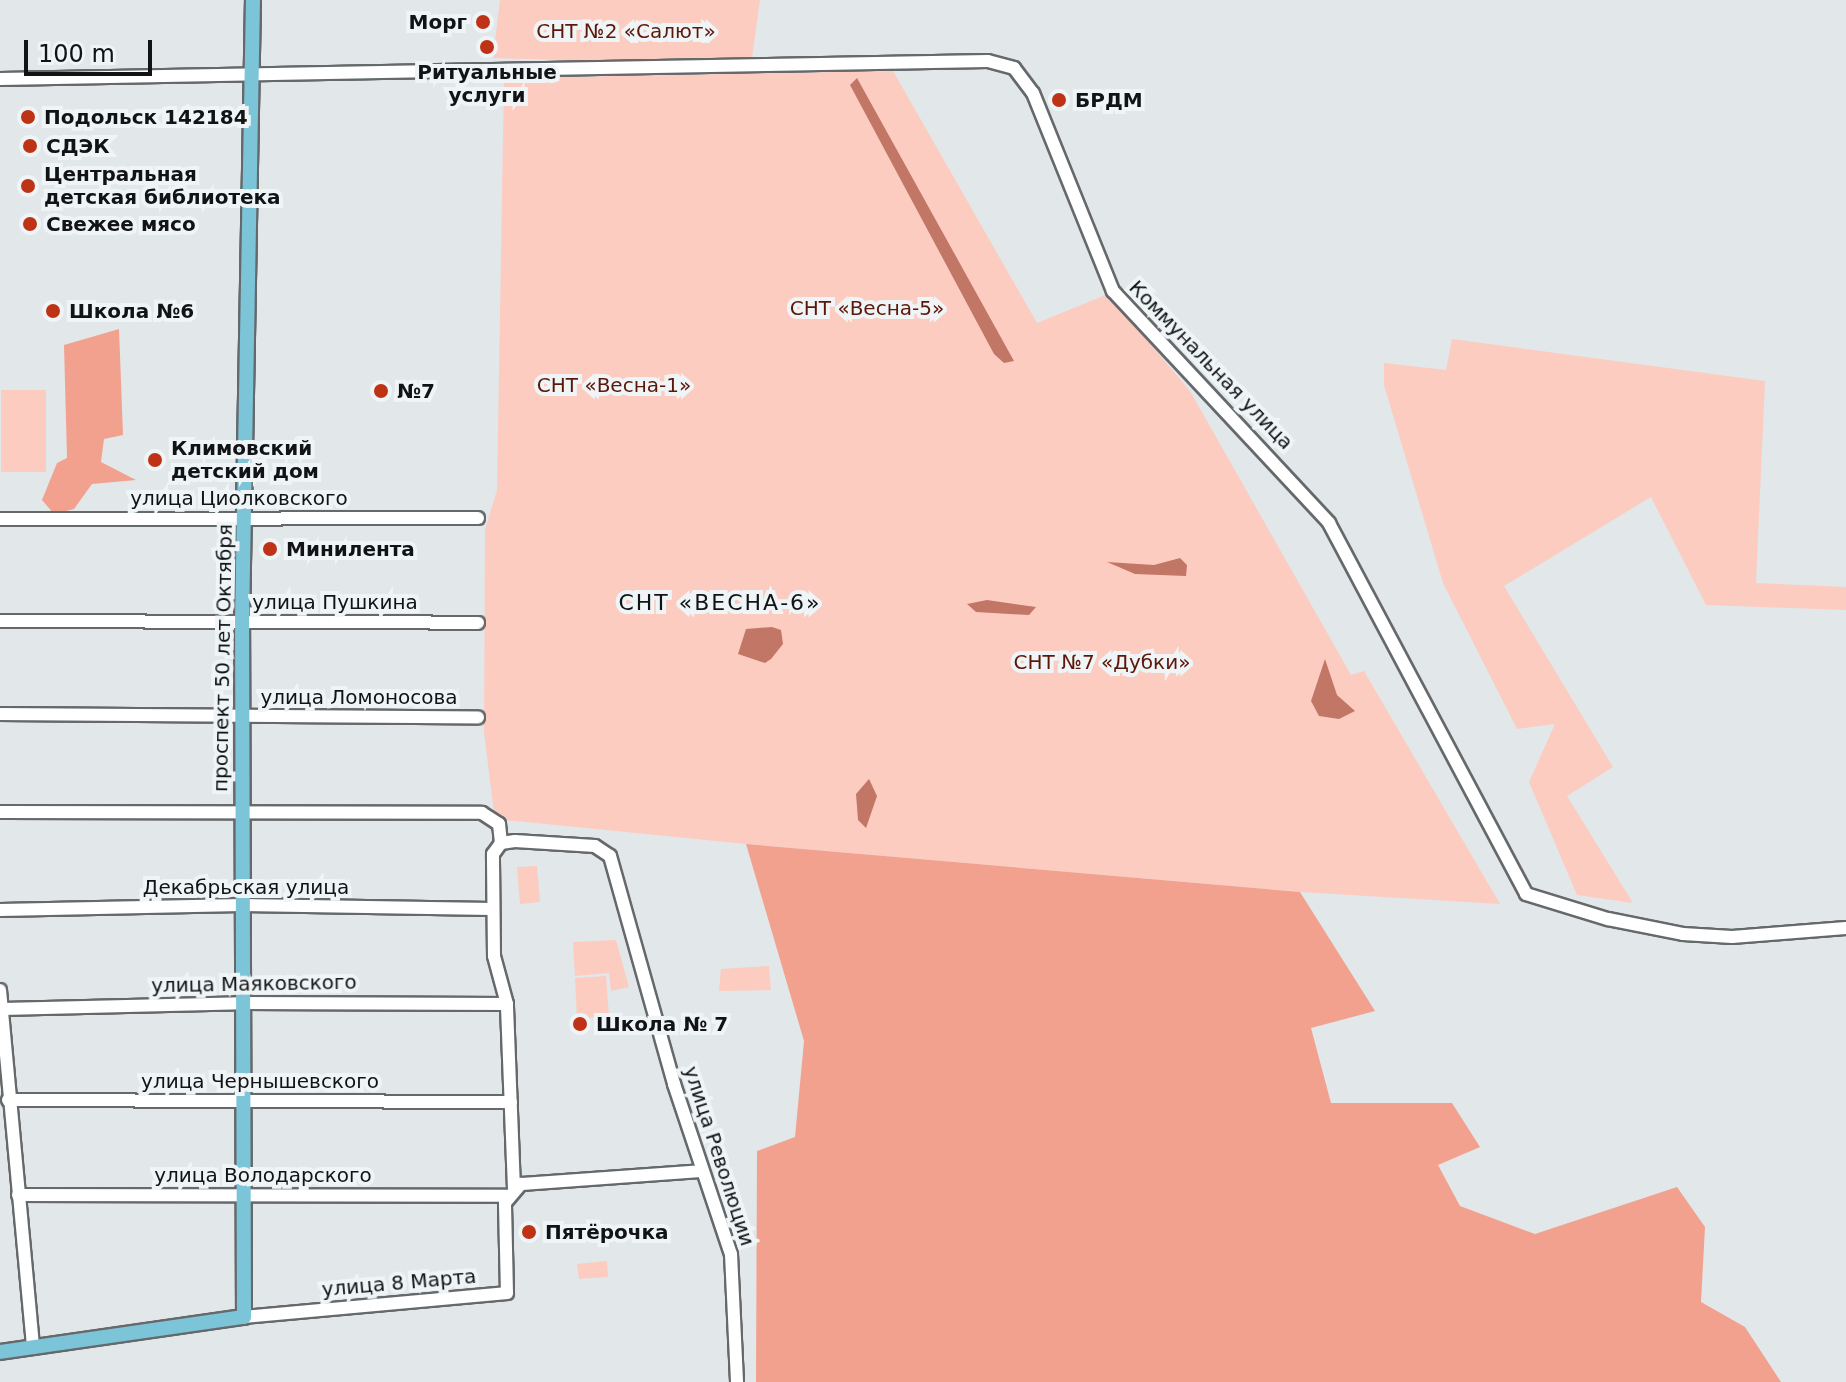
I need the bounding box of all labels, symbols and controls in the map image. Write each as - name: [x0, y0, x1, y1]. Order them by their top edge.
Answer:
- place label: Морг: [409, 10, 467, 34]
- marker: Морг: [474, 13, 492, 31]
- park label: СНТ №2 «Салют»: [536, 19, 716, 43]
- scale bar: [28, 24, 156, 74]
- marker: Ритуальные услуги: [478, 38, 496, 56]
- text: 100 m: [38, 40, 115, 68]
- place label: Ритуальные услуги: [417, 60, 557, 107]
- place label: БРДМ: [1075, 88, 1143, 112]
- marker: БРДМ: [1050, 91, 1068, 109]
- place label: Подольск 142184: [44, 105, 248, 129]
- marker: Подольск 142184: [19, 108, 37, 126]
- place label: СДЭК: [46, 134, 110, 158]
- marker: СДЭК: [21, 137, 39, 155]
- place label: Центральная детская библиотека: [44, 162, 281, 209]
- marker: Центральная детская библиотека: [19, 177, 37, 195]
- place label: Свежее мясо: [46, 212, 196, 236]
- marker: Свежее мясо: [21, 215, 39, 233]
- street label: Коммунальная улица: [1124, 276, 1298, 454]
- park label: СНТ «Весна-5»: [790, 296, 944, 320]
- place label: Школа №6: [69, 299, 194, 323]
- marker: Школа №6: [44, 302, 62, 320]
- park label: СНТ «Весна-1»: [537, 373, 691, 397]
- place label: №7: [397, 379, 435, 403]
- marker: №7: [372, 382, 390, 400]
- place label: Климовский детский дом: [171, 436, 319, 483]
- marker: Климовский детский дом: [146, 451, 164, 469]
- street label: улица Циолковского: [130, 486, 348, 510]
- street label: проспект 50 лет Октября: [209, 524, 237, 792]
- place label: Минилента: [286, 537, 415, 561]
- marker: Минилента: [261, 540, 279, 558]
- street label: улица Пушкина: [252, 590, 418, 614]
- district label: СНТ «ВЕСНА-6»: [618, 590, 822, 616]
- park label: СНТ №7 «Дубки»: [1014, 650, 1190, 674]
- street label: улица Ломоносова: [260, 685, 458, 709]
- street label: Декабрьская улица: [143, 875, 349, 899]
- street label: улица Маяковского: [151, 970, 357, 998]
- place label: Школа № 7: [596, 1012, 728, 1036]
- marker: Школа № 7: [571, 1015, 589, 1033]
- street label: улица Революции: [679, 1063, 759, 1249]
- street label: улица Чернышевского: [141, 1069, 379, 1093]
- street label: улица Володарского: [154, 1163, 372, 1187]
- place label: Пятёрочка: [545, 1220, 669, 1244]
- marker: Пятёрочка: [520, 1223, 538, 1241]
- street label: улица 8 Марта: [321, 1264, 477, 1302]

